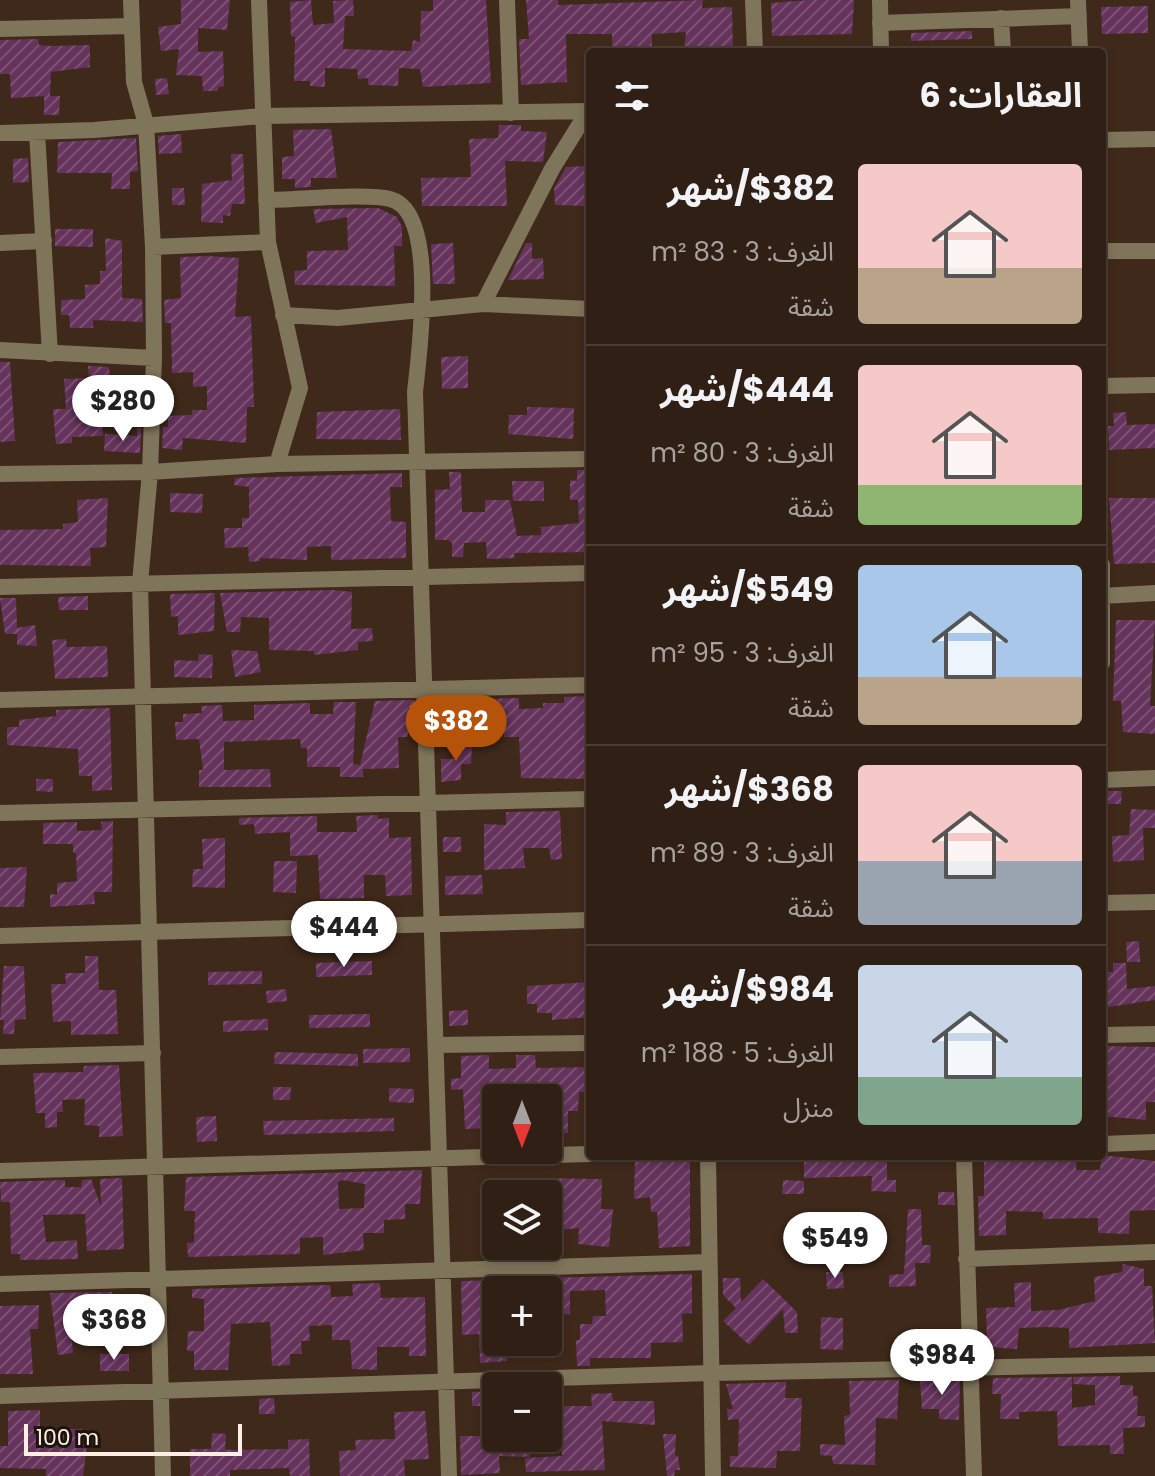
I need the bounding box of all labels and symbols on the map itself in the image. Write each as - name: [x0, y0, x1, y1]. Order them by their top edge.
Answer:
- pin: $280: [76, 375, 170, 443]
- pin: $382: [409, 695, 503, 763]
- pin: $444: [297, 901, 391, 969]
- north arrow: [482, 1084, 562, 1164]
- pin: $549: [788, 1212, 882, 1280]
- pin: $368: [67, 1294, 161, 1362]
- pin: $984: [895, 1329, 989, 1397]
- scale bar: [24, 1420, 242, 1456]

